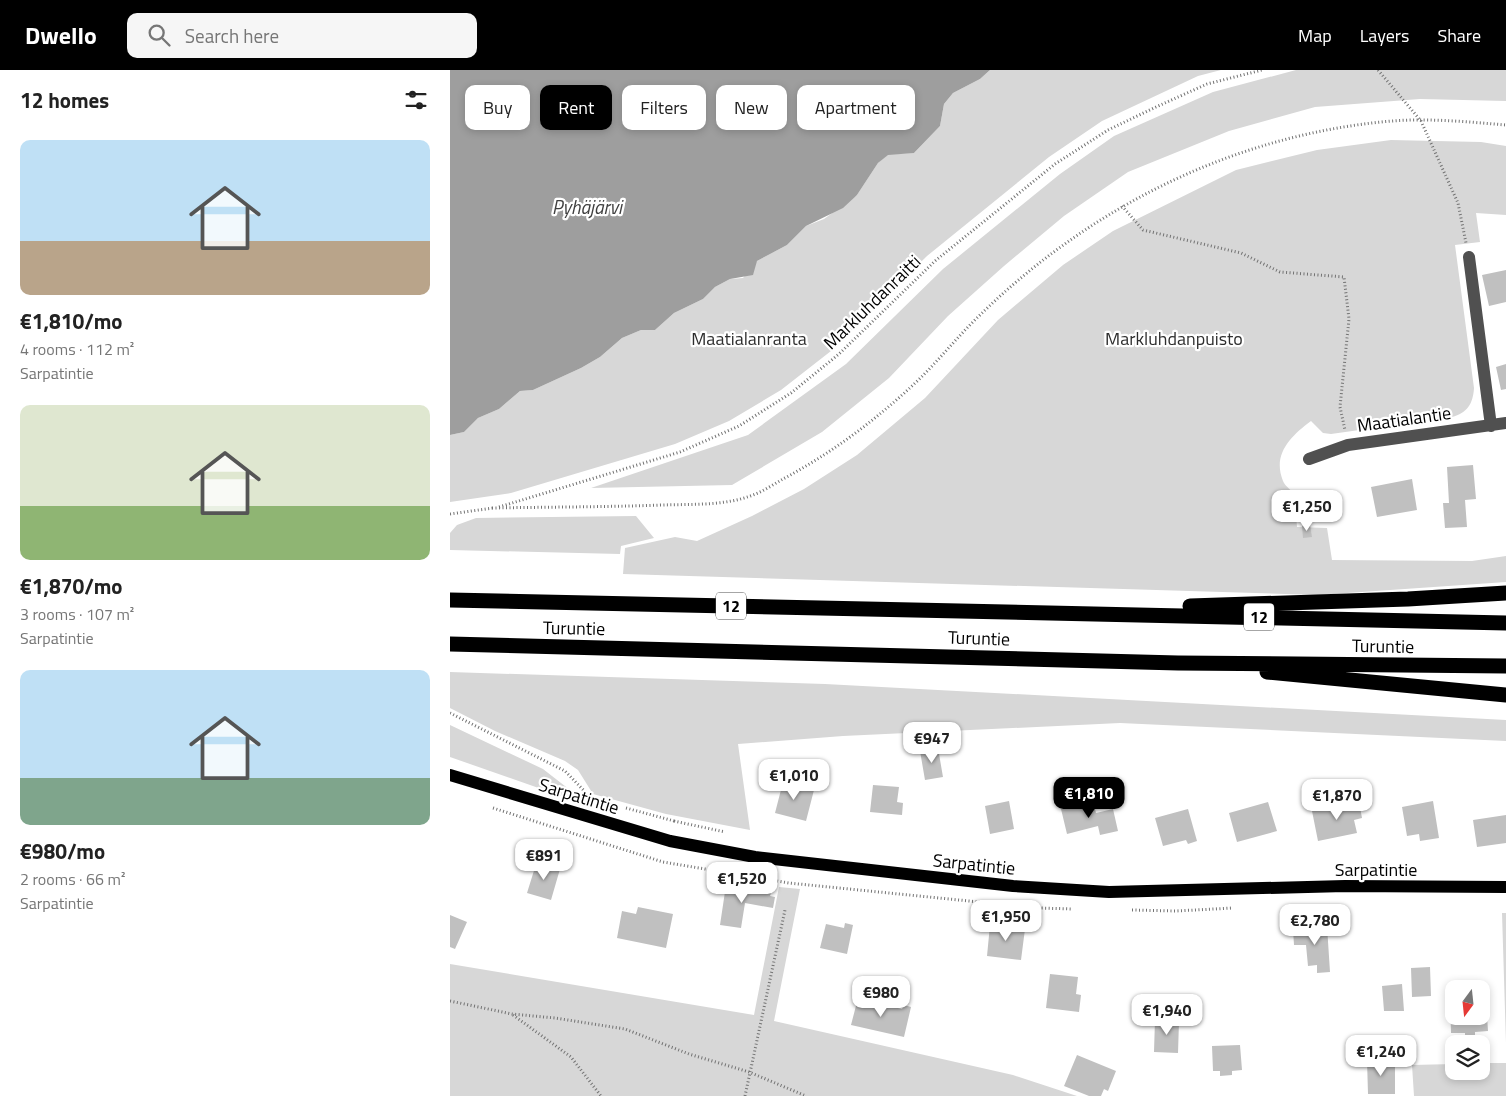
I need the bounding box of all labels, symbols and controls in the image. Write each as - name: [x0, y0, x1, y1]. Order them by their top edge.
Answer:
- search box: [127, 13, 477, 58]
- text: Dwello: [25, 17, 97, 53]
- icon: search: [145, 21, 173, 49]
- text: Search here: [185, 21, 279, 50]
- text: Map: [1298, 22, 1332, 49]
- text: Layers: [1360, 22, 1409, 49]
- text: Share: [1437, 22, 1481, 49]
- text: 12 homes: [20, 84, 109, 116]
- chip: Buy: [465, 85, 530, 130]
- chip: Rent: [540, 85, 612, 130]
- chip: Filters: [622, 85, 706, 130]
- chip: New: [716, 85, 787, 130]
- chip: Apartment: [797, 85, 915, 130]
- icon: filters: [402, 86, 430, 114]
- icon: home: [180, 173, 270, 263]
- water label: Pyhäjärvi: [552, 192, 624, 221]
- street label: Markluhdanraitti: [817, 248, 927, 356]
- text: €1,810/mo: [20, 305, 122, 337]
- park label: Maatialanranta: [691, 325, 807, 352]
- park label: Markluhdanpuisto: [1105, 325, 1243, 352]
- text: 4 rooms · 112 m²: [20, 337, 134, 361]
- text: Sarpatintie: [20, 361, 94, 385]
- street label: Maatialantie: [1355, 399, 1453, 439]
- icon: home: [180, 438, 270, 528]
- pin: €1,250: [1266, 490, 1348, 532]
- text: €1,250: [1282, 494, 1332, 518]
- text: €1,870/mo: [20, 570, 122, 602]
- road number: 12: [716, 592, 746, 620]
- text: 3 rooms · 107 m²: [20, 602, 134, 626]
- road number: 12: [1244, 604, 1274, 630]
- street label: Turuntie: [543, 614, 605, 642]
- street label: Turuntie: [947, 623, 1011, 653]
- text: Sarpatintie: [20, 626, 94, 650]
- street label: Turuntie: [1352, 632, 1414, 660]
- icon: home: [180, 703, 270, 793]
- pin: €947: [902, 722, 962, 764]
- text: €947: [914, 726, 950, 750]
- pin: €1,010: [753, 758, 835, 801]
- text: €1,010: [769, 763, 819, 787]
- street label: Sarpatintie: [535, 771, 623, 821]
- pin: €1,810: [1048, 776, 1130, 819]
- pin: €1,870: [1296, 778, 1378, 821]
- text: €1,810: [1064, 781, 1114, 805]
- text: €1,870: [1312, 783, 1362, 807]
- text: €980/mo: [20, 835, 105, 867]
- pin: €891: [514, 838, 574, 881]
- text: €891: [526, 843, 562, 867]
- street label: Sarpatintie: [931, 846, 1017, 882]
- street label: Sarpatintie: [1335, 856, 1417, 883]
- pin: €1,520: [701, 862, 783, 904]
- text: €1,520: [717, 866, 767, 890]
- text: 2 rooms · 66 m²: [20, 867, 125, 891]
- text: Sarpatintie: [20, 891, 94, 915]
- pin: €1,950: [965, 900, 1047, 942]
- text: €1,950: [981, 904, 1031, 928]
- pin: €2,780: [1274, 904, 1356, 946]
- text: €2,780: [1290, 908, 1340, 932]
- pin: €980: [851, 976, 911, 1018]
- text: €980: [863, 980, 899, 1004]
- north arrow: [1445, 980, 1490, 1025]
- map controls: [1445, 980, 1490, 1080]
- pin: €1,940: [1126, 994, 1208, 1036]
- text: €1,940: [1142, 998, 1192, 1022]
- pin: €1,240: [1340, 1034, 1422, 1077]
- button: layers: [1445, 1035, 1490, 1080]
- text: €1,240: [1356, 1039, 1406, 1063]

